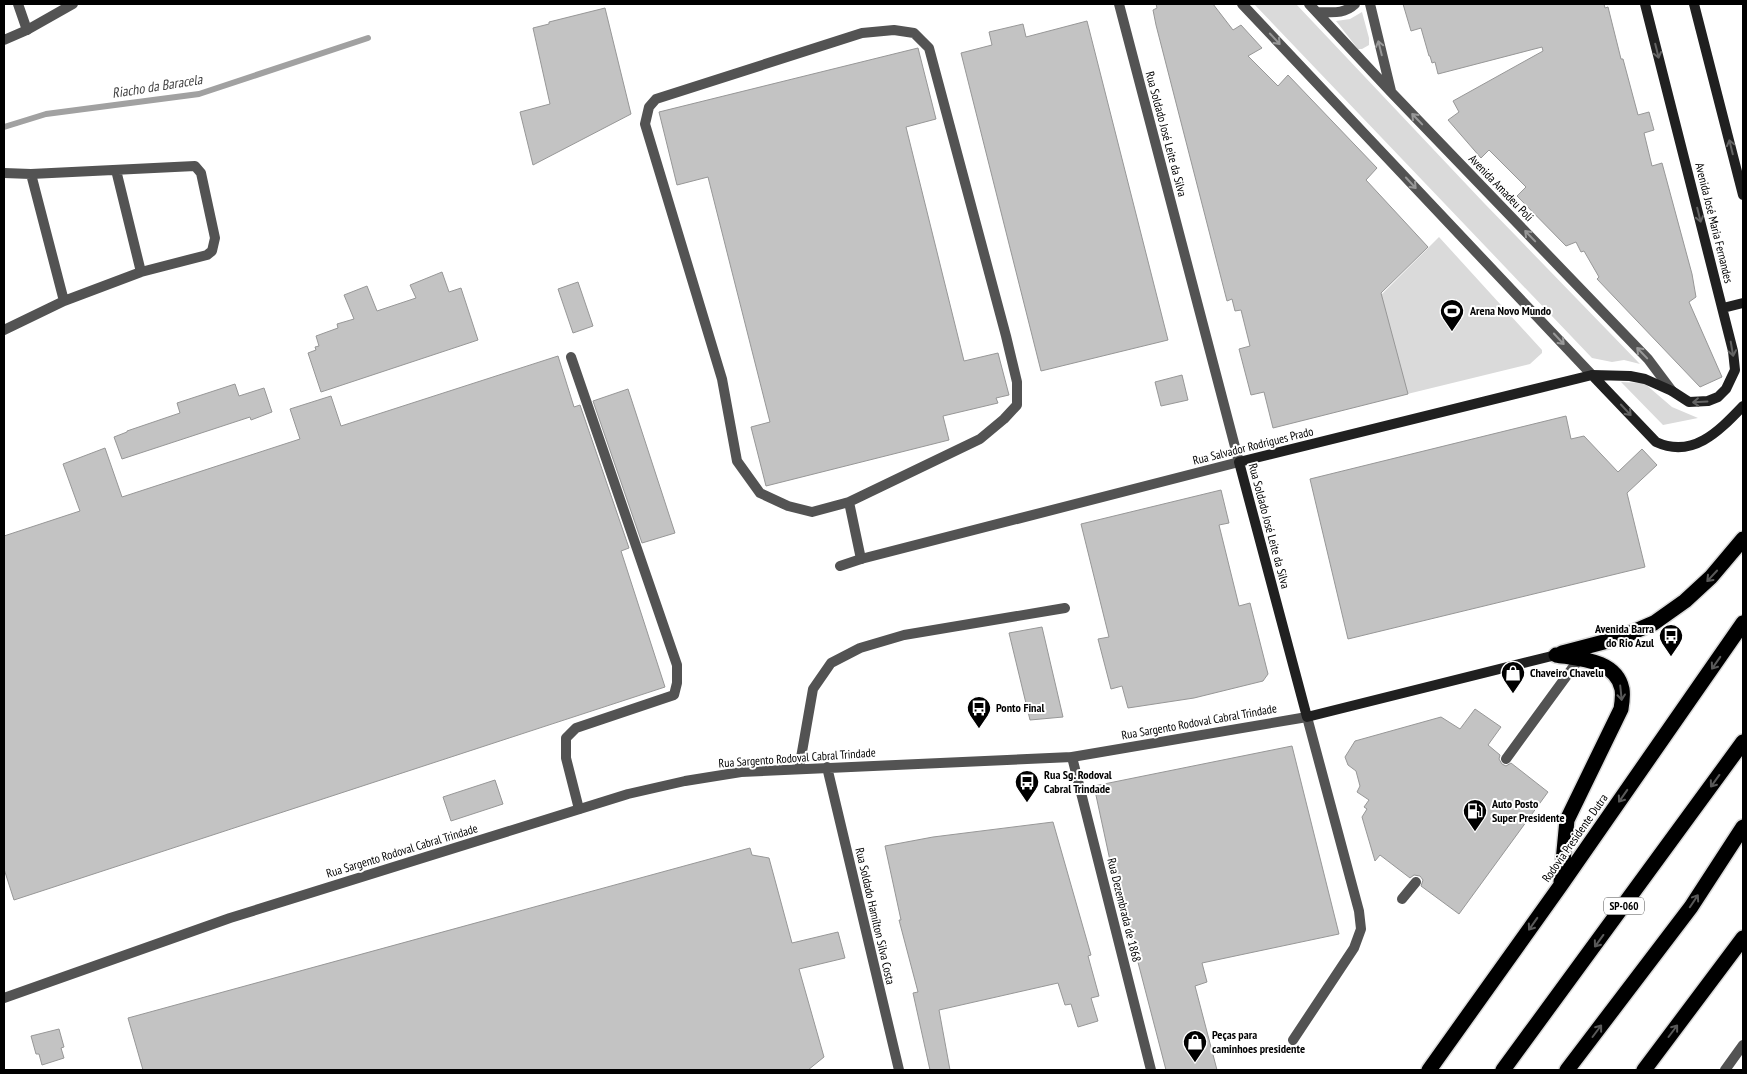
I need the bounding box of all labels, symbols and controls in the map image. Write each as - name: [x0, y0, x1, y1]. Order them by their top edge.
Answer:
- one-way arrow: [1269, 33, 1281, 46]
- one-way arrow: [1375, 40, 1385, 56]
- one-way arrow: [1653, 42, 1662, 58]
- water label: Riacho da Baracela: [111, 70, 205, 102]
- street label: Rua Soldado José Leite da Silva: [1143, 70, 1191, 198]
- one-way arrow: [1411, 112, 1423, 125]
- one-way arrow: [1726, 140, 1735, 156]
- street label: Avenida Amadeu Poli: [1466, 151, 1537, 224]
- street label: Avenida José Maria Fernandes: [1692, 161, 1737, 285]
- one-way arrow: [1405, 176, 1417, 189]
- one-way arrow: [1695, 207, 1704, 223]
- one-way arrow: [1524, 230, 1536, 242]
- sports icon: Arena Novo Mundo: [1439, 298, 1465, 332]
- place label: Arena Novo Mundo: [1469, 303, 1552, 318]
- one-way arrow: [1553, 333, 1565, 345]
- one-way arrow: [1728, 341, 1738, 357]
- one-way arrow: [1636, 347, 1648, 359]
- one-way arrow: [1692, 397, 1708, 406]
- one-way arrow: [1620, 404, 1632, 417]
- street label: Rua Salvador Rodrigues Prado: [1191, 423, 1315, 468]
- street label: Rua Soldado José Leite da Silva: [1246, 462, 1294, 590]
- one-way arrow: [1706, 569, 1718, 582]
- place label: Avenida Barra do Rio Azul: [1594, 621, 1654, 650]
- bus stop icon: Avenida Barra do Rio Azul: [1658, 623, 1684, 657]
- one-way arrow: [1711, 656, 1721, 670]
- shop icon: Chaveiro Chavelu: [1500, 660, 1526, 694]
- place label: Chaveiro Chavelu: [1530, 665, 1604, 680]
- one-way arrow: [1616, 685, 1626, 701]
- bus stop icon: Ponto Final: [966, 695, 992, 729]
- place label: Ponto Final: [996, 700, 1044, 715]
- street label: Rua Sargento Rodoval Cabral Trindade: [1120, 700, 1278, 743]
- street label: Rua Sargento Rodoval Cabral Trindade: [718, 745, 876, 770]
- place label: Rua Sg. Rodoval Cabral Trindade: [1044, 767, 1112, 796]
- bus stop icon: Rua Sg. Rodoval Cabral Trindade: [1014, 769, 1040, 803]
- one-way arrow: [1710, 774, 1720, 788]
- one-way arrow: [1618, 789, 1628, 803]
- street label: Rodovia Presidente Dutra: [1539, 791, 1611, 885]
- place label: Auto Posto Super Presidente: [1491, 796, 1565, 825]
- fuel station icon: Auto Posto Super Presidente: [1462, 798, 1488, 832]
- street label: Rua Sargento Rodoval Cabral Trindade: [324, 820, 479, 881]
- street label: Rua Soldado Hamílton Silva Costa: [852, 846, 899, 986]
- street label: Rua Dezembrada de 1868: [1104, 856, 1145, 963]
- one-way arrow: [1689, 895, 1699, 909]
- road number: SP-060: [1604, 898, 1644, 914]
- one-way arrow: [1528, 917, 1538, 931]
- one-way arrow: [1593, 934, 1604, 947]
- one-way arrow: [1668, 1024, 1678, 1038]
- one-way arrow: [1591, 1025, 1602, 1038]
- place label: Peças para caminhoes presidente: [1212, 1027, 1305, 1056]
- shop icon: Peças para caminhoes presidente: [1182, 1029, 1208, 1063]

